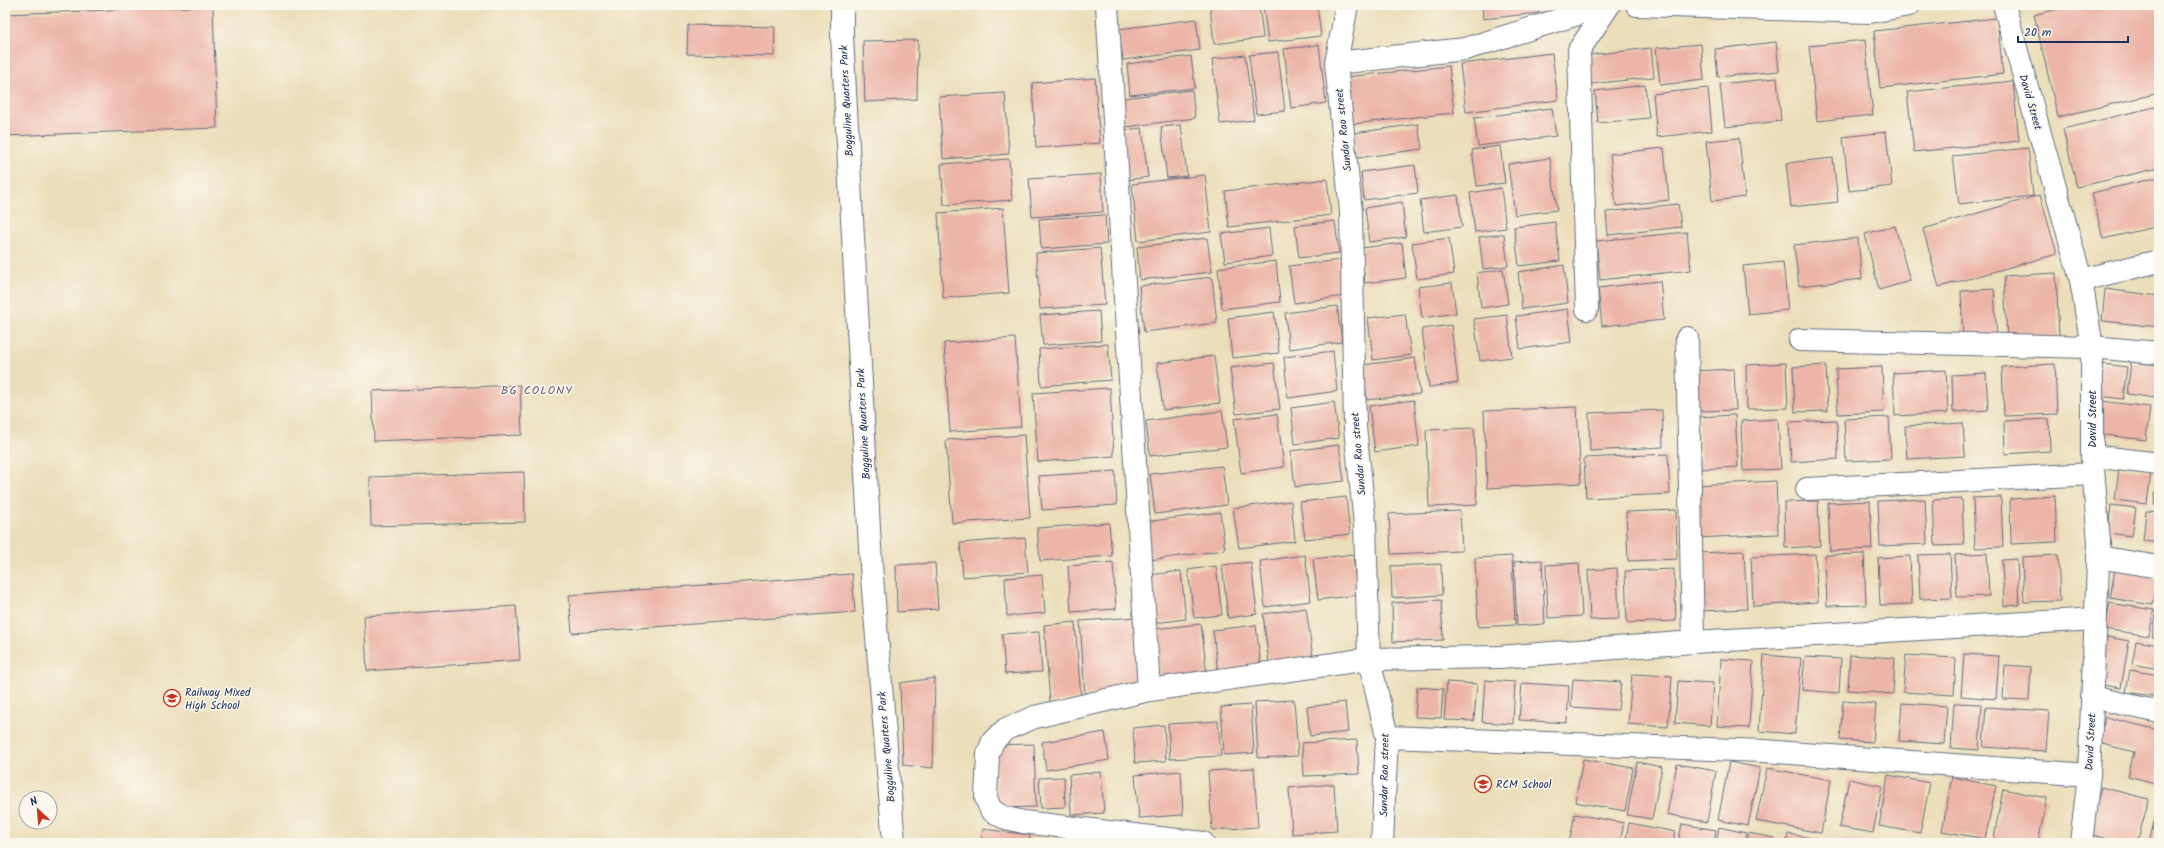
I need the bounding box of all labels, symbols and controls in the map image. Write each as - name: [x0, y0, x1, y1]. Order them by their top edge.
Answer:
- scale bar: [2018, 18, 2128, 44]
- text: 20 m: [2024, 23, 2052, 42]
- street label: Bogguline Quarters Park: [835, 44, 859, 157]
- street label: David Street: [2013, 72, 2047, 133]
- street label: Sundar Rao street: [1331, 87, 1357, 172]
- street label: Bogguline Quarters Park: [852, 367, 876, 480]
- district label: BG COLONY: [501, 381, 573, 400]
- street label: David Street: [2084, 390, 2102, 448]
- street label: Sundar Rao street: [1346, 411, 1372, 496]
- place label: Railway Mixed High School: [185, 684, 251, 715]
- school or university icon: Railway Mixed High School: [162, 688, 182, 708]
- street label: Bogguline Quarters Park: [873, 690, 901, 803]
- street label: David Street: [2081, 712, 2102, 771]
- street label: Sundar Rao street: [1375, 732, 1395, 817]
- school or university icon: RCM School: [1473, 774, 1493, 794]
- place label: RCM School: [1496, 776, 1552, 794]
- north arrow: [18, 790, 58, 830]
- text: N: [27, 792, 41, 812]

